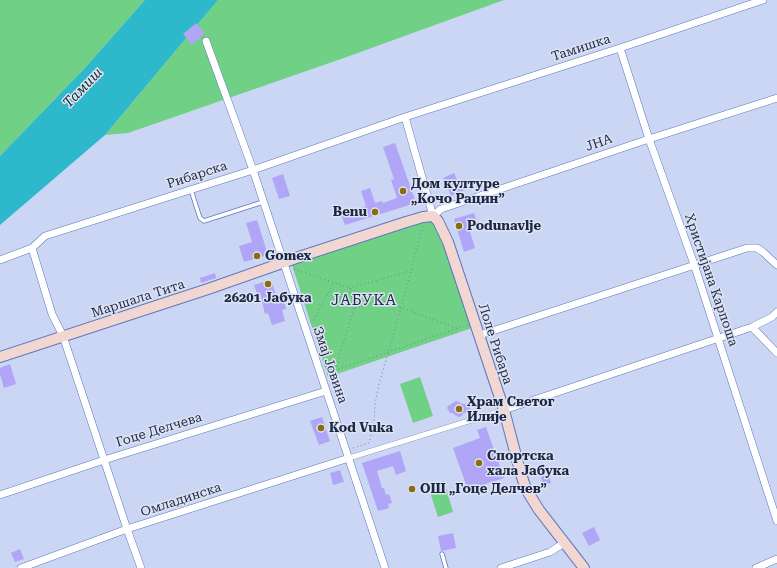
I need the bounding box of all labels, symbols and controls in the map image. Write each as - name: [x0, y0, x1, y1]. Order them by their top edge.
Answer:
- street label: Тамишка: [550, 31, 612, 65]
- water label: Тамиш: [60, 64, 106, 112]
- street label: ЈНА: [584, 131, 614, 155]
- street label: Рибарска: [165, 158, 229, 192]
- place label: Дом културе „Кочо Рацин”: [411, 176, 505, 207]
- marker: Дом културе „Кочо Рацин”: [398, 186, 408, 196]
- place label: Benu: [333, 204, 367, 220]
- marker: Benu: [370, 207, 380, 217]
- street label: Христијана Карпоша: [681, 211, 741, 349]
- place label: Podunavlje: [467, 218, 541, 234]
- marker: Podunavlje: [454, 221, 464, 231]
- place label: Gomex: [265, 248, 311, 264]
- marker: Gomex: [252, 251, 262, 261]
- street label: Маршала Тита: [89, 277, 187, 321]
- marker: 26201 Јабука: [263, 279, 273, 289]
- place label: 26201 Јабука: [224, 290, 312, 306]
- district label: ЈАБУКА: [331, 292, 397, 310]
- street label: Лоле Рибара: [475, 302, 515, 386]
- street label: Змај Јовина: [310, 325, 350, 405]
- place label: Храм Светог Илије: [467, 394, 554, 425]
- marker: Храм Светог Илије: [454, 404, 464, 414]
- street label: Гоце Делчева: [114, 410, 204, 450]
- place label: Kod Vuka: [329, 420, 393, 436]
- marker: Kod Vuka: [316, 423, 326, 433]
- place label: Спортска хала Јабука: [487, 448, 569, 479]
- marker: Спортска хала Јабука: [474, 458, 484, 468]
- street label: Омладинска: [139, 480, 223, 520]
- place label: ОШ „Гоце Делчев”: [420, 481, 547, 497]
- marker: ОШ „Гоце Делчев”: [407, 484, 417, 494]

